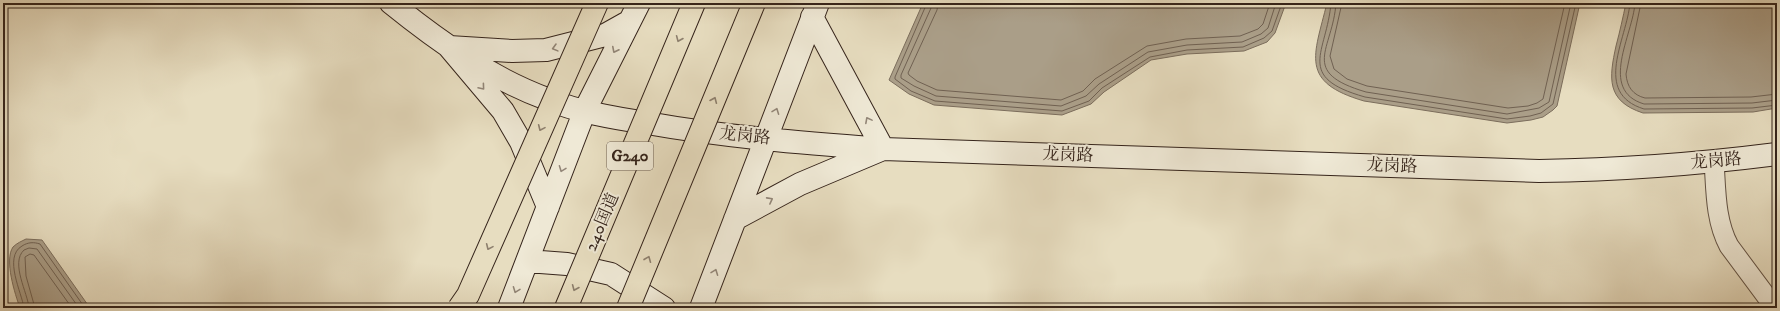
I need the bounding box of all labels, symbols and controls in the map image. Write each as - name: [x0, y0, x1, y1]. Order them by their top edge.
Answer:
- one-way arrow: [676, 35, 684, 42]
- one-way arrow: [551, 43, 558, 52]
- one-way arrow: [612, 46, 620, 53]
- one-way arrow: [478, 82, 485, 90]
- one-way arrow: [709, 97, 717, 104]
- one-way arrow: [772, 107, 780, 114]
- one-way arrow: [865, 117, 872, 124]
- street label: 龙岗路: [718, 122, 772, 150]
- one-way arrow: [538, 124, 546, 131]
- road number: G240: [607, 142, 653, 170]
- street label: 龙岗路: [1042, 143, 1094, 167]
- street label: 龙岗路: [1690, 148, 1742, 174]
- street label: 龙岗路: [1366, 154, 1418, 178]
- one-way arrow: [559, 165, 567, 172]
- street label: 240国道: [580, 189, 624, 255]
- one-way arrow: [765, 197, 773, 205]
- one-way arrow: [486, 243, 494, 251]
- one-way arrow: [643, 256, 651, 263]
- one-way arrow: [711, 268, 719, 275]
- one-way arrow: [571, 284, 579, 291]
- one-way arrow: [512, 287, 520, 294]

